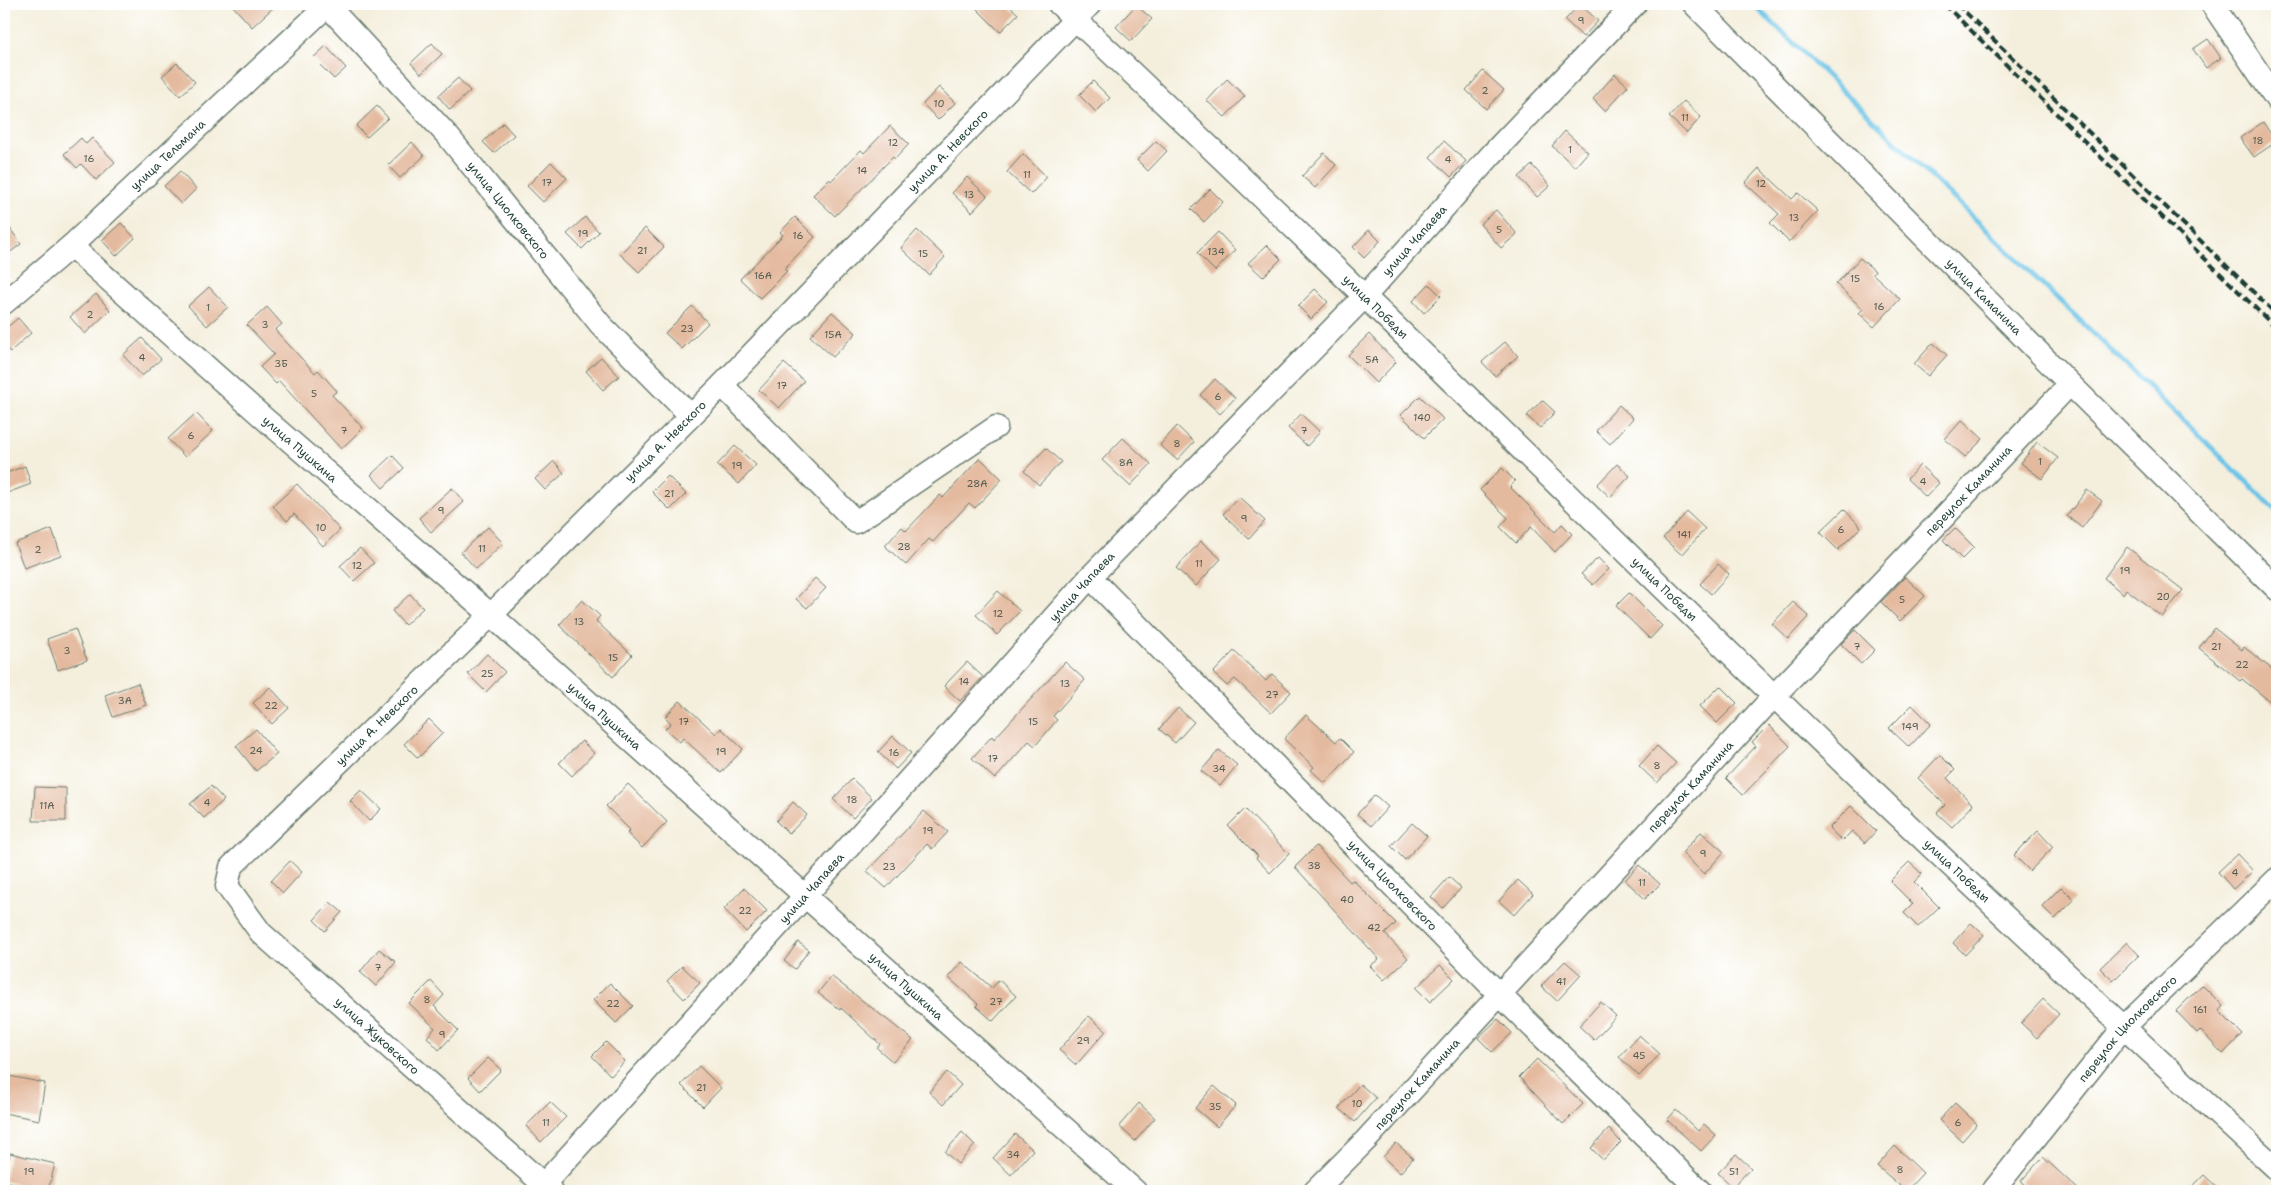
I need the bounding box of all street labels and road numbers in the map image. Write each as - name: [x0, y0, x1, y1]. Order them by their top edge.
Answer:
- street label: улица А. Невского: [904, 106, 992, 196]
- street label: улица Тельмана: [127, 116, 209, 194]
- street label: улица Циолковского: [463, 158, 552, 262]
- street label: улица Чапаева: [1379, 201, 1451, 279]
- street label: улица Каманина: [1942, 255, 2026, 339]
- street label: улица Победы: [1339, 271, 1412, 342]
- street label: улица А. Невского: [621, 397, 710, 485]
- street label: улица Пушкина: [259, 412, 341, 487]
- street label: переулок Каманина: [1922, 442, 2016, 540]
- street label: улица Чапаева: [1046, 548, 1119, 625]
- street label: улица Победы: [1628, 554, 1701, 625]
- street label: улица Пушкина: [564, 679, 645, 754]
- street label: улица А. Невского: [332, 682, 422, 769]
- street label: переулок Каманина: [1644, 737, 1737, 836]
- street label: улица Циолковского: [1344, 836, 1441, 934]
- street label: улица Победы: [1920, 836, 1993, 906]
- street label: улица Чапаева: [776, 849, 848, 927]
- street label: улица Пушкина: [866, 949, 947, 1024]
- street label: переулок Циолковского: [2075, 972, 2180, 1086]
- street label: улица Жуковского: [331, 994, 423, 1078]
- street label: переулок Каманина: [1371, 1034, 1464, 1133]

